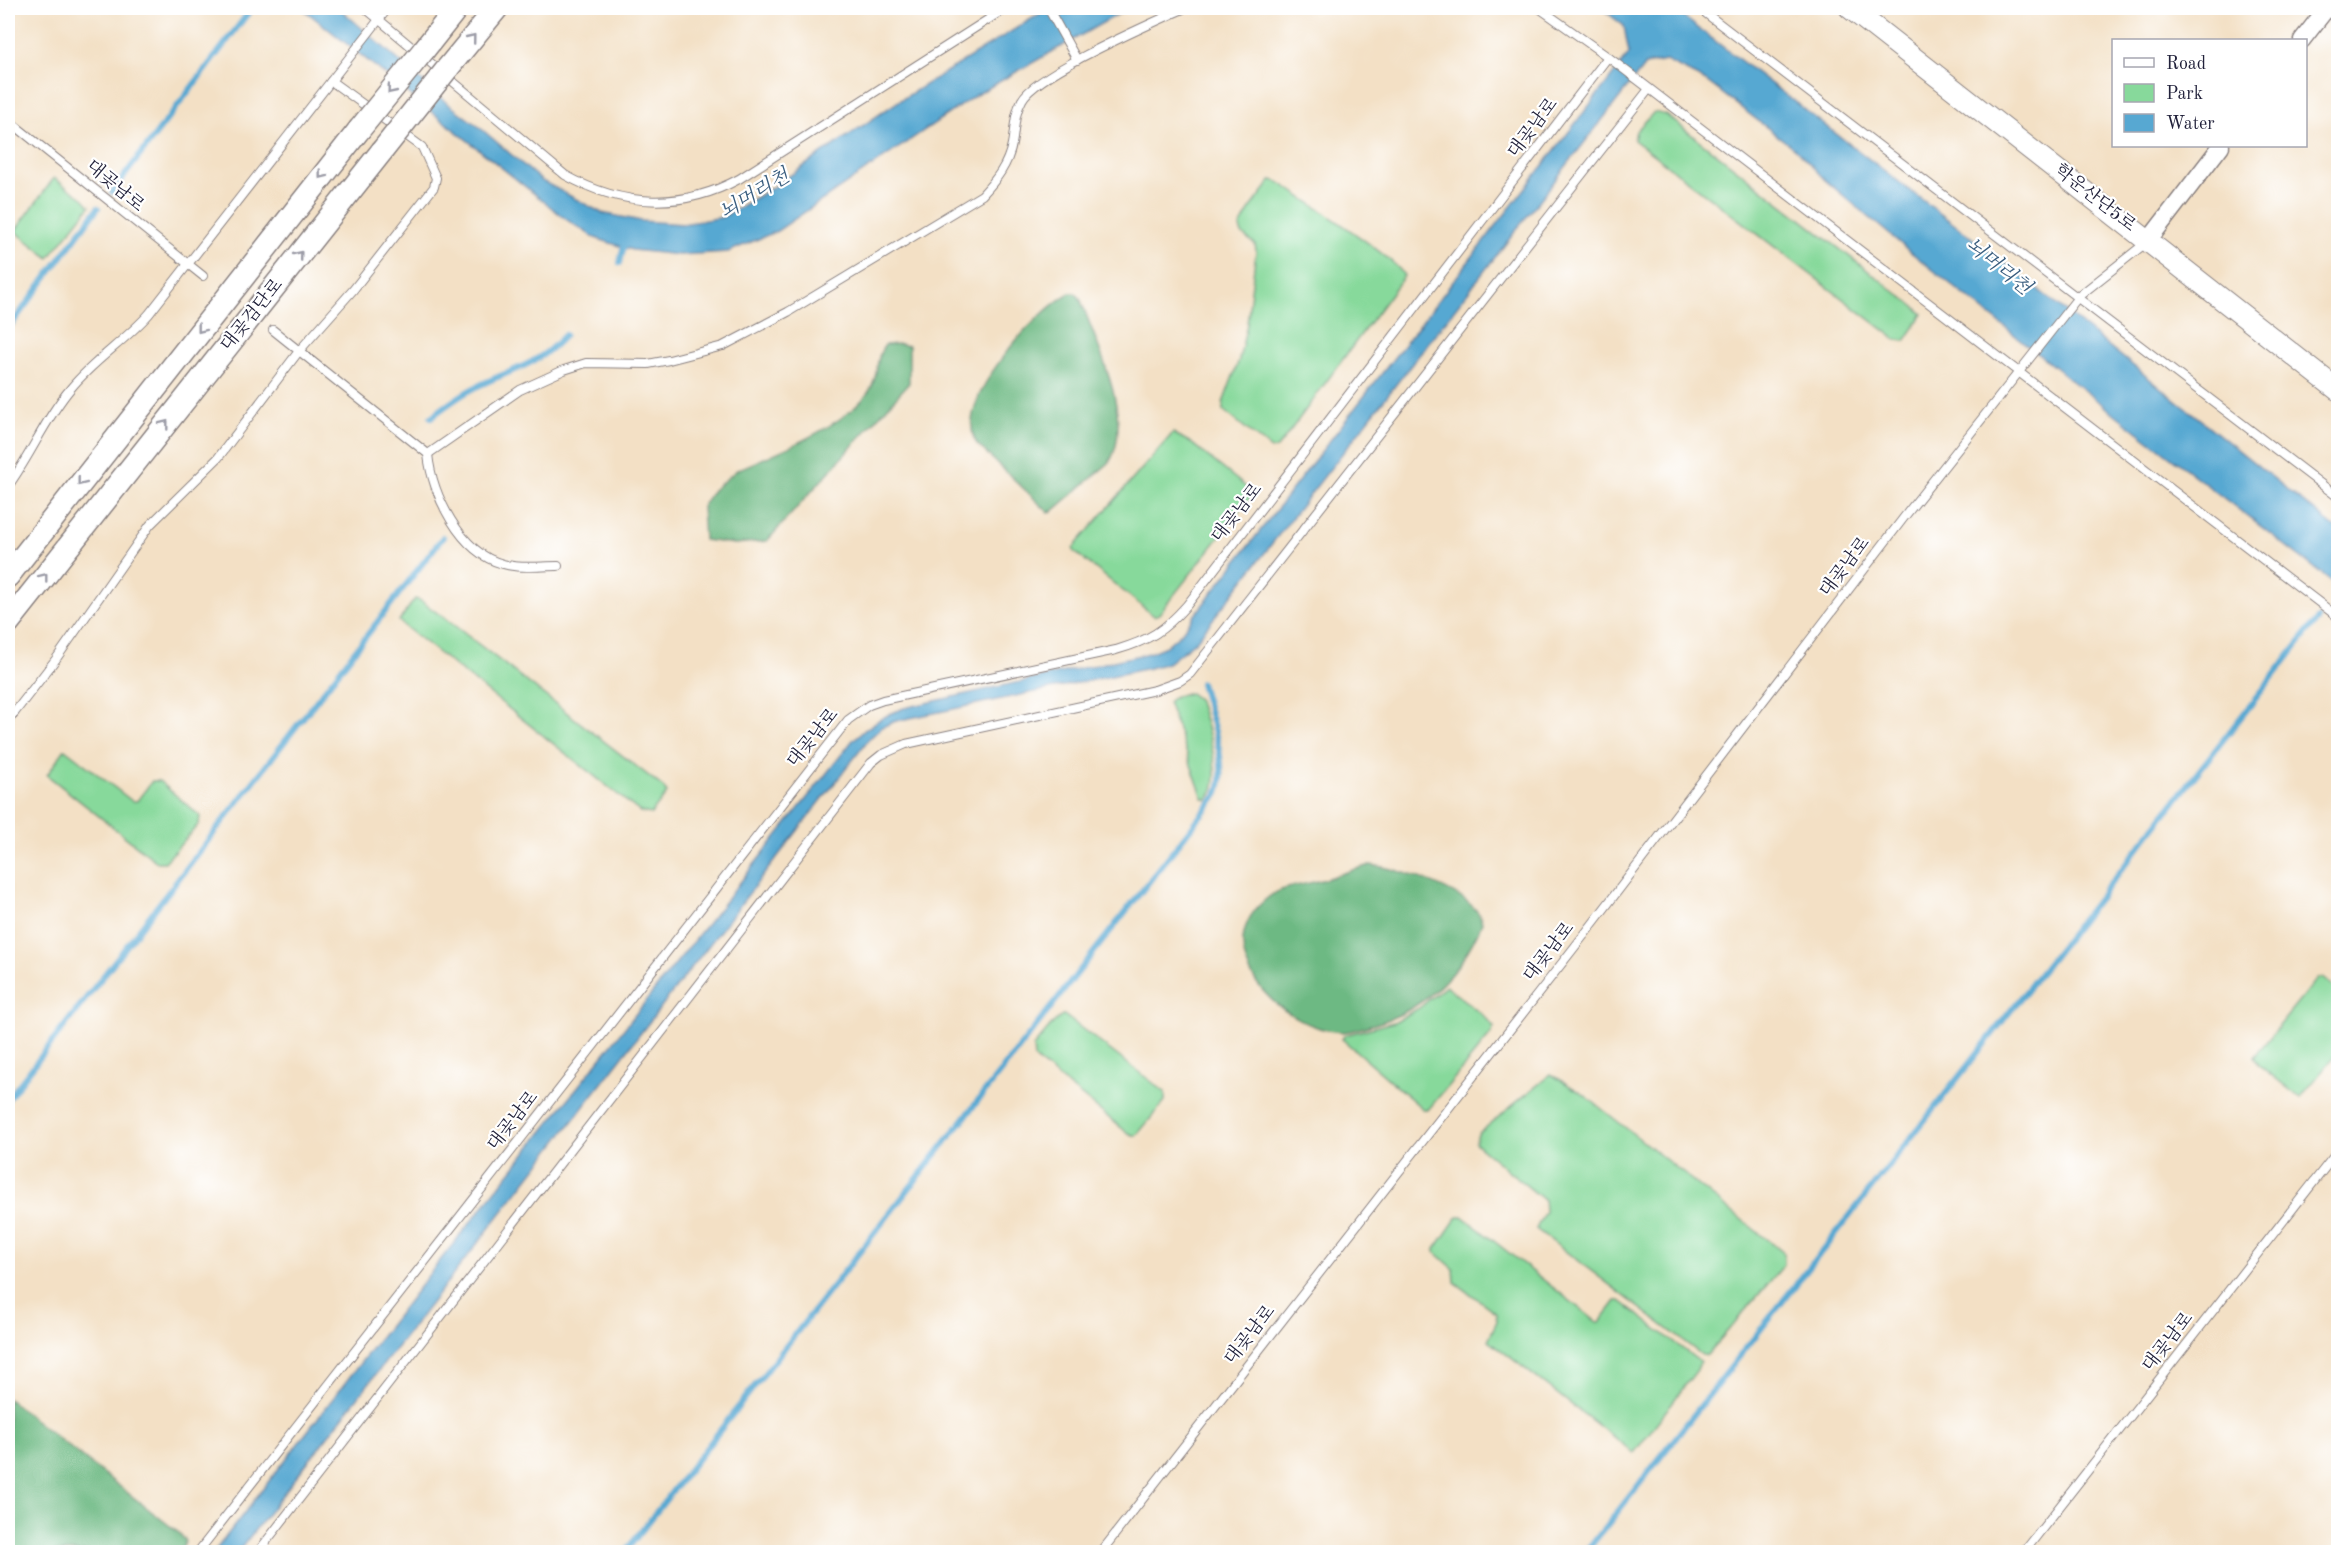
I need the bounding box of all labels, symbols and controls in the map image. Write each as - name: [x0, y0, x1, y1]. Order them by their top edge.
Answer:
- one-way arrow: [465, 34, 476, 45]
- legend: [2112, 39, 2307, 147]
- text: Road: [2166, 55, 2206, 73]
- one-way arrow: [387, 83, 398, 94]
- text: Park: [2166, 85, 2203, 103]
- street label: 대곶남로: [1504, 94, 1561, 161]
- text: Water: [2166, 115, 2215, 133]
- street label: 대곶남로: [83, 156, 148, 215]
- street label: 학운산단5로: [2051, 160, 2140, 235]
- water label: 뇌머리천: [715, 163, 795, 223]
- one-way arrow: [319, 169, 330, 180]
- water label: 뇌머리천: [1962, 233, 2038, 300]
- one-way arrow: [292, 251, 303, 262]
- street label: 대곶검단로: [217, 275, 286, 354]
- one-way arrow: [198, 322, 209, 333]
- one-way arrow: [157, 420, 168, 431]
- one-way arrow: [78, 475, 89, 486]
- street label: 대곶남로: [1208, 479, 1266, 546]
- street label: 대곶남로: [1816, 533, 1873, 600]
- one-way arrow: [36, 573, 47, 584]
- street label: 대곶남로: [783, 705, 842, 771]
- street label: 대곶남로: [1520, 918, 1578, 985]
- street label: 대곶남로: [484, 1087, 542, 1154]
- street label: 대곶남로: [1221, 1301, 1279, 1368]
- street label: 대곶남로: [2139, 1308, 2197, 1375]

